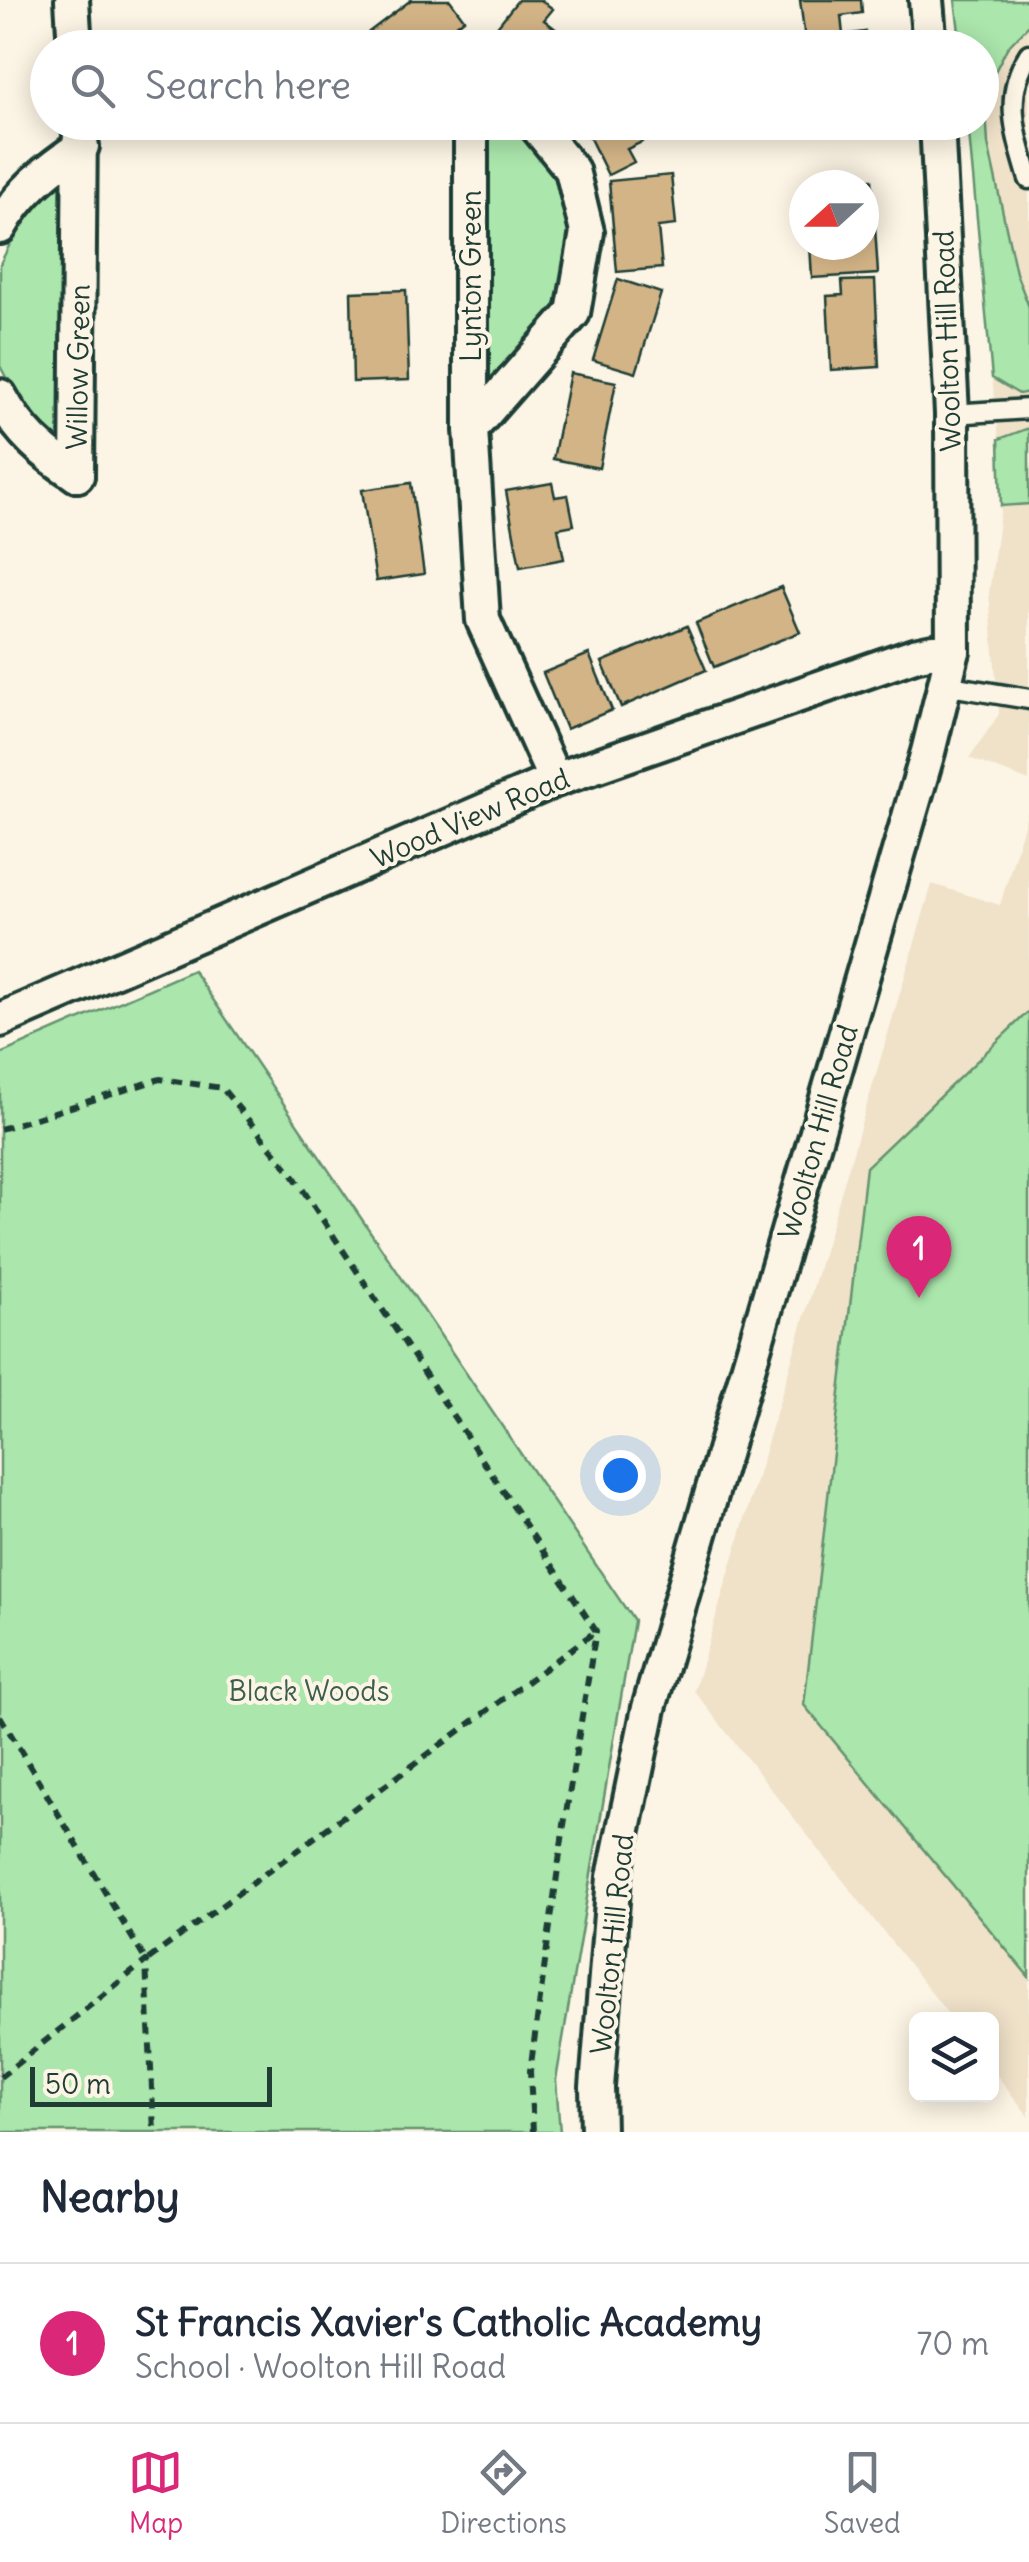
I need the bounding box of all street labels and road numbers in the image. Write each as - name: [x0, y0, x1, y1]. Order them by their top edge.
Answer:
- street label: Lynton Green: [453, 190, 489, 362]
- street label: Woolton Hill Road: [925, 230, 969, 452]
- street label: Willow Green: [59, 284, 97, 450]
- street label: Wood View Road: [365, 760, 575, 876]
- street label: Woolton Hill Road: [770, 1021, 866, 1243]
- street label: Woolton Hill Road: [583, 1832, 641, 2056]

